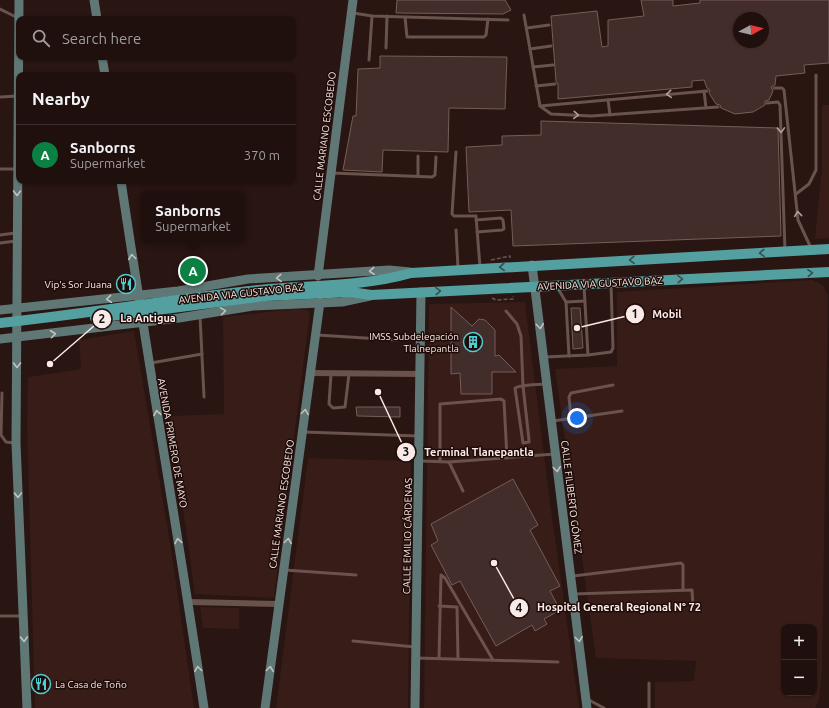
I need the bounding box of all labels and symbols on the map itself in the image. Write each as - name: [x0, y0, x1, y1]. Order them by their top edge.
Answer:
- north arrow: [733, 12, 769, 48]
- street label: CALLE MARIANO ESCOBEDO: [311, 71, 338, 201]
- one-way arrow: [665, 90, 672, 99]
- one-way arrow: [573, 111, 579, 120]
- one-way arrow: [776, 127, 785, 133]
- one-way arrow: [13, 190, 21, 196]
- one-way arrow: [793, 211, 802, 217]
- one-way arrow: [759, 248, 765, 257]
- one-way arrow: [128, 254, 137, 260]
- one-way arrow: [629, 255, 635, 264]
- pin: A: [180, 256, 206, 286]
- one-way arrow: [499, 262, 506, 271]
- one-way arrow: [369, 267, 375, 276]
- one-way arrow: [807, 268, 813, 277]
- restaurant icon: Vip's Sor Juana: [115, 273, 137, 295]
- one-way arrow: [276, 273, 282, 282]
- street label: AVENIDA VIA GUSTAVO BAZ: [537, 275, 663, 292]
- one-way arrow: [677, 275, 683, 284]
- place label: Vip's Sor Juana: [44, 279, 112, 290]
- street label: AVENIDA VIA GUSTAVO BAZ: [178, 281, 304, 306]
- one-way arrow: [435, 287, 441, 295]
- one-way arrow: [106, 294, 112, 303]
- callout: Mobil: [625, 302, 690, 325]
- callout: La Antigua: [92, 307, 184, 330]
- one-way arrow: [220, 307, 226, 316]
- text: 1: [632, 307, 638, 320]
- text: Mobil: [652, 308, 682, 320]
- text: 2: [99, 312, 106, 325]
- text: La Antigua: [120, 312, 176, 324]
- one-way arrow: [535, 323, 544, 329]
- one-way arrow: [50, 329, 56, 338]
- place label: IMSS Subdelegación Tlalnepantla: [369, 331, 459, 354]
- building icon: IMSS Subdelegación Tlalnepantla: [462, 331, 484, 353]
- one-way arrow: [13, 362, 21, 368]
- street label: AVENIDA PRIMERO DE MAYO: [156, 377, 189, 509]
- your location: [567, 408, 587, 428]
- one-way arrow: [300, 409, 309, 415]
- one-way arrow: [153, 410, 162, 416]
- street label: CALLE MARIANO ESCOBEDO: [267, 439, 296, 569]
- street label: CALLE FILIBERTO GÓMEZ: [559, 439, 585, 555]
- callout: Terminal Tlanepantla: [396, 440, 542, 463]
- text: 3: [403, 445, 409, 458]
- text: Terminal Tlanepantla: [424, 446, 534, 458]
- one-way arrow: [552, 465, 561, 472]
- street label: CALLE EMILIO CÁRDENAS: [400, 478, 414, 594]
- one-way arrow: [14, 492, 23, 498]
- one-way arrow: [283, 537, 292, 544]
- one-way arrow: [174, 538, 183, 544]
- callout: Hospital General Regional N° 72: [509, 596, 708, 619]
- text: 4: [516, 601, 523, 614]
- text: Hospital General Regional N° 72: [537, 601, 701, 613]
- one-way arrow: [20, 636, 28, 642]
- one-way arrow: [574, 636, 583, 642]
- one-way arrow: [194, 666, 203, 672]
- one-way arrow: [265, 666, 274, 672]
- restaurant icon: La Casa de Toño: [30, 673, 52, 695]
- place label: La Casa de Toño: [55, 679, 127, 690]

